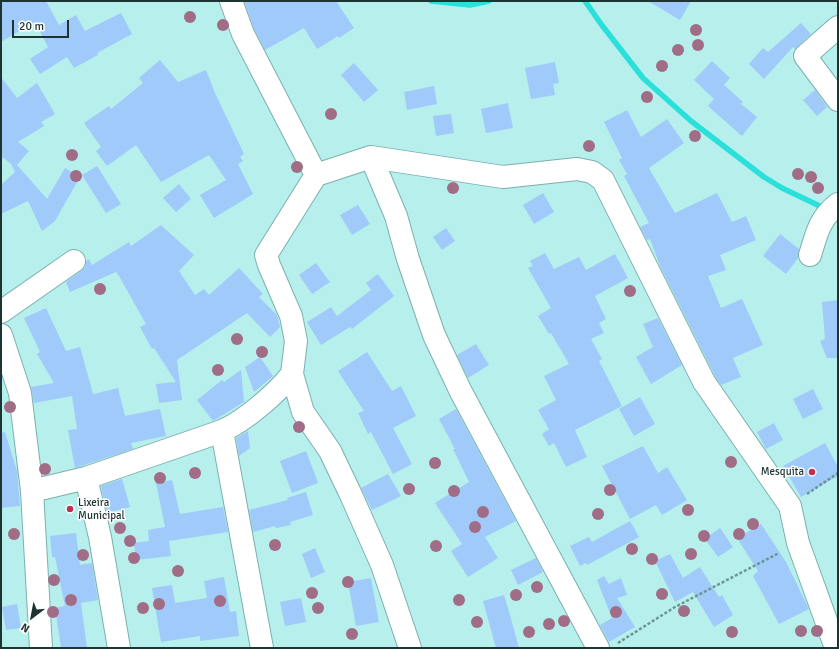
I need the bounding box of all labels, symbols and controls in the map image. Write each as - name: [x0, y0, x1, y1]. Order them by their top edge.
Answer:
- scale bar: [14, 12, 71, 38]
- text: 20 m: [19, 19, 44, 34]
- place label: Mesquita: [761, 465, 804, 479]
- marker: Mesquita: [807, 467, 817, 477]
- place label: Lixeira Municipal: [78, 496, 125, 522]
- marker: Lixeira Municipal: [65, 504, 75, 514]
- north arrow: [12, 597, 52, 637]
- text: N: [19, 620, 32, 635]

